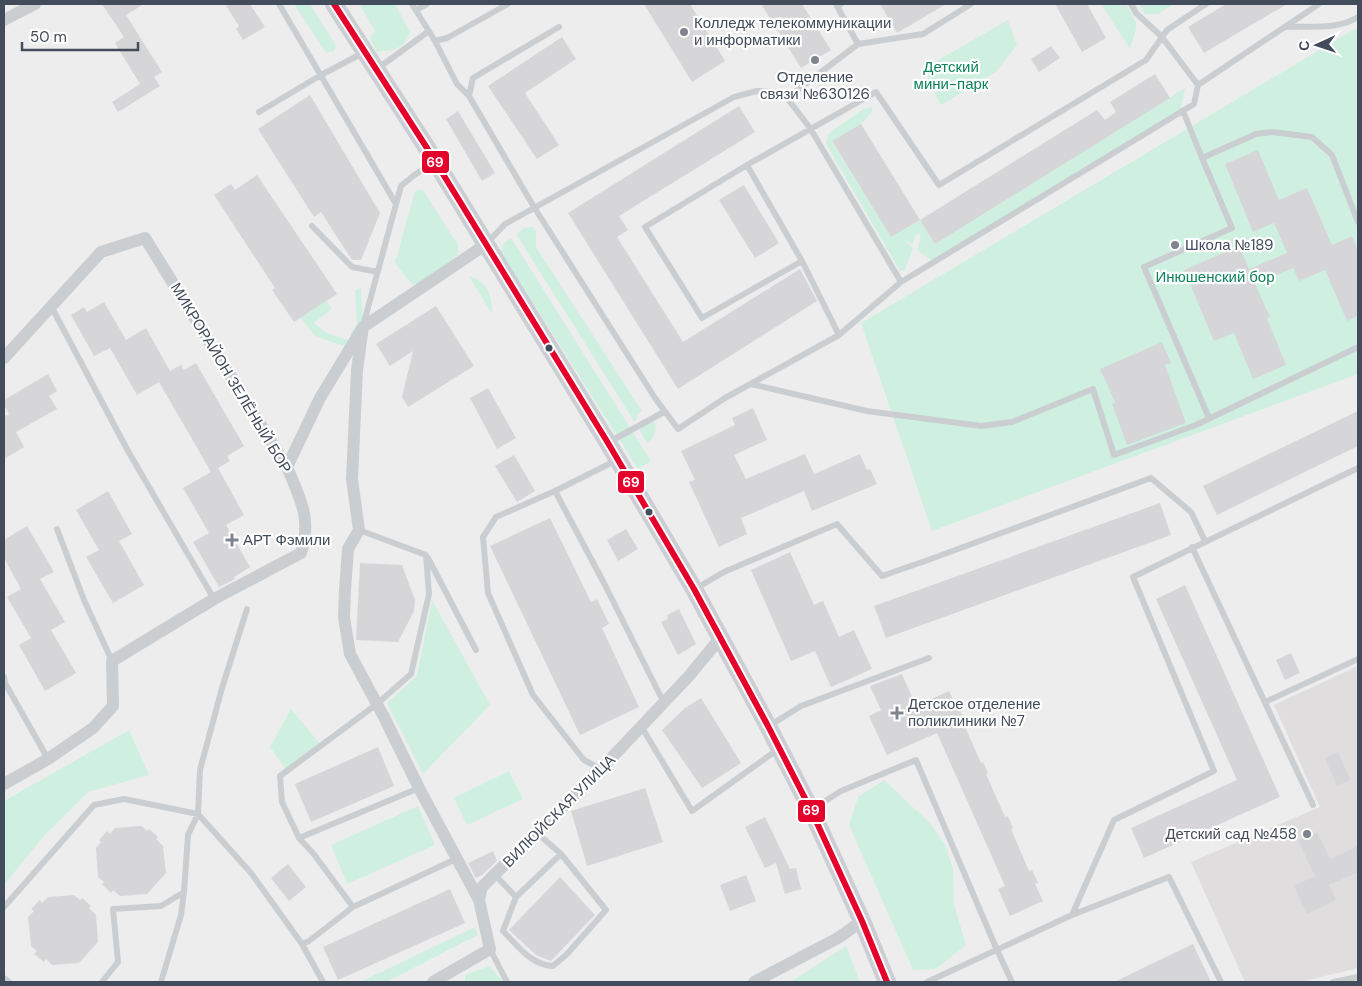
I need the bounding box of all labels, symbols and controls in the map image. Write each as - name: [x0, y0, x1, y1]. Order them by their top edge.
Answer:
- place label: Колледж телекоммуникации и информатики: [694, 13, 891, 50]
- scale bar: [22, 20, 139, 52]
- north arrow: [1292, 20, 1342, 70]
- marker: Колледж телекоммуникации и информатики: [678, 26, 690, 38]
- text: 50 m: [30, 27, 67, 47]
- text: С: [1295, 40, 1313, 51]
- marker: Отделение связи №630126: [809, 54, 821, 66]
- park label: Детский мини-парк: [914, 57, 989, 94]
- place label: Отделение связи №630126: [760, 67, 870, 104]
- line badge: 69: [421, 150, 450, 174]
- text: 69: [426, 153, 444, 171]
- place label: Школа №189: [1185, 235, 1273, 255]
- marker: Школа №189: [1169, 239, 1181, 251]
- park label: Инюшенский бор: [1155, 267, 1275, 287]
- street label: МИКРОРАЙОН ЗЕЛЁНЫЙ БОР: [166, 279, 296, 477]
- unlabelled marker: [544, 343, 554, 353]
- line badge: 69: [617, 470, 645, 494]
- text: 69: [622, 473, 640, 491]
- unlabelled marker: [644, 507, 654, 517]
- place label: АРТ Фэмили: [243, 530, 330, 550]
- marker: АРТ Фэмили: [225, 533, 239, 547]
- place label: Детское отделение поликлиники №7: [908, 694, 1041, 731]
- marker: Детское отделение поликлиники №7: [890, 706, 904, 720]
- street label: ВИЛЮЙСКАЯ УЛИЦА: [498, 750, 620, 872]
- line badge: 69: [797, 799, 826, 823]
- text: 69: [802, 801, 820, 819]
- place label: Детский сад №458: [1165, 824, 1297, 844]
- marker: Детский сад №458: [1301, 828, 1313, 840]

